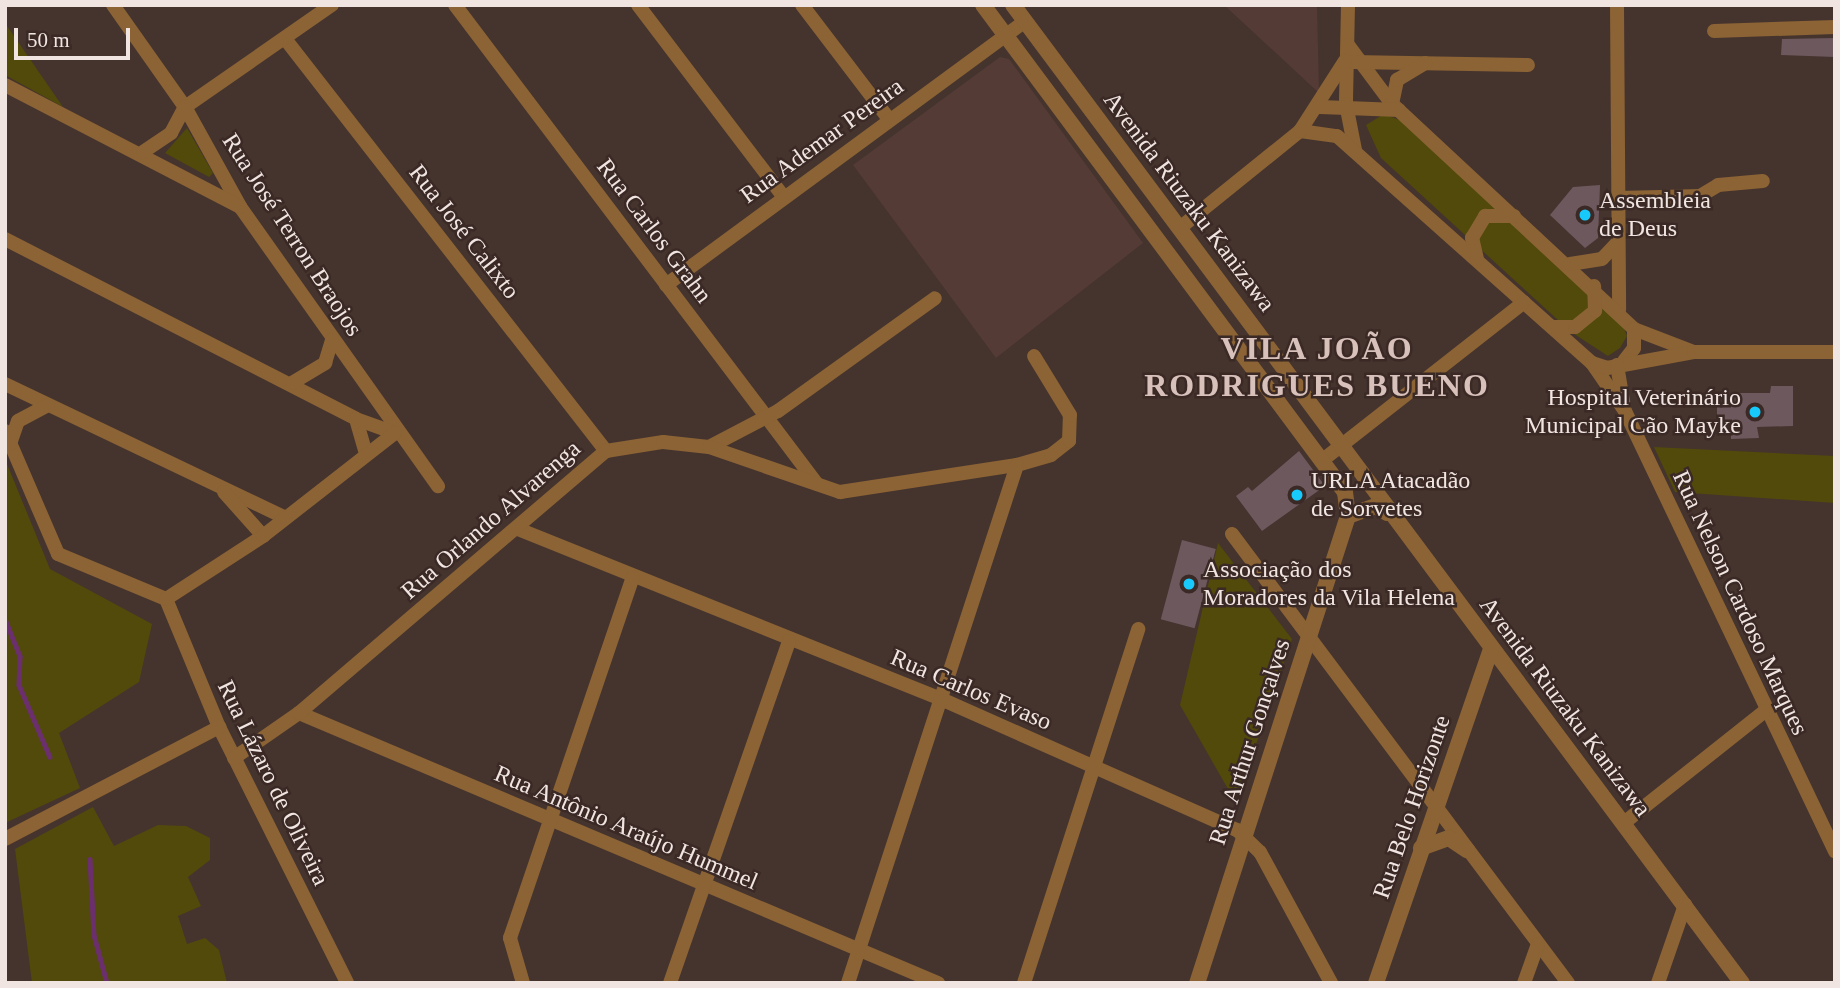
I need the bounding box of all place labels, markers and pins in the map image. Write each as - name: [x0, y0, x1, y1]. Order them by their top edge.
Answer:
- place label: Assembleia de Deus: [1599, 187, 1711, 243]
- marker: Assembleia de Deus: [1577, 207, 1593, 223]
- place label: Hospital Veterinário Municipal Cão Mayke: [1525, 384, 1741, 440]
- marker: Hospital Veterinário Municipal Cão Mayke: [1747, 404, 1763, 420]
- place label: URLA Atacadão de Sorvetes: [1311, 467, 1473, 523]
- marker: URLA Atacadão de Sorvetes: [1289, 487, 1305, 503]
- place label: Associação dos Moradores da Vila Helena: [1203, 556, 1455, 612]
- marker: Associação dos Moradores da Vila Helena: [1181, 576, 1197, 592]

